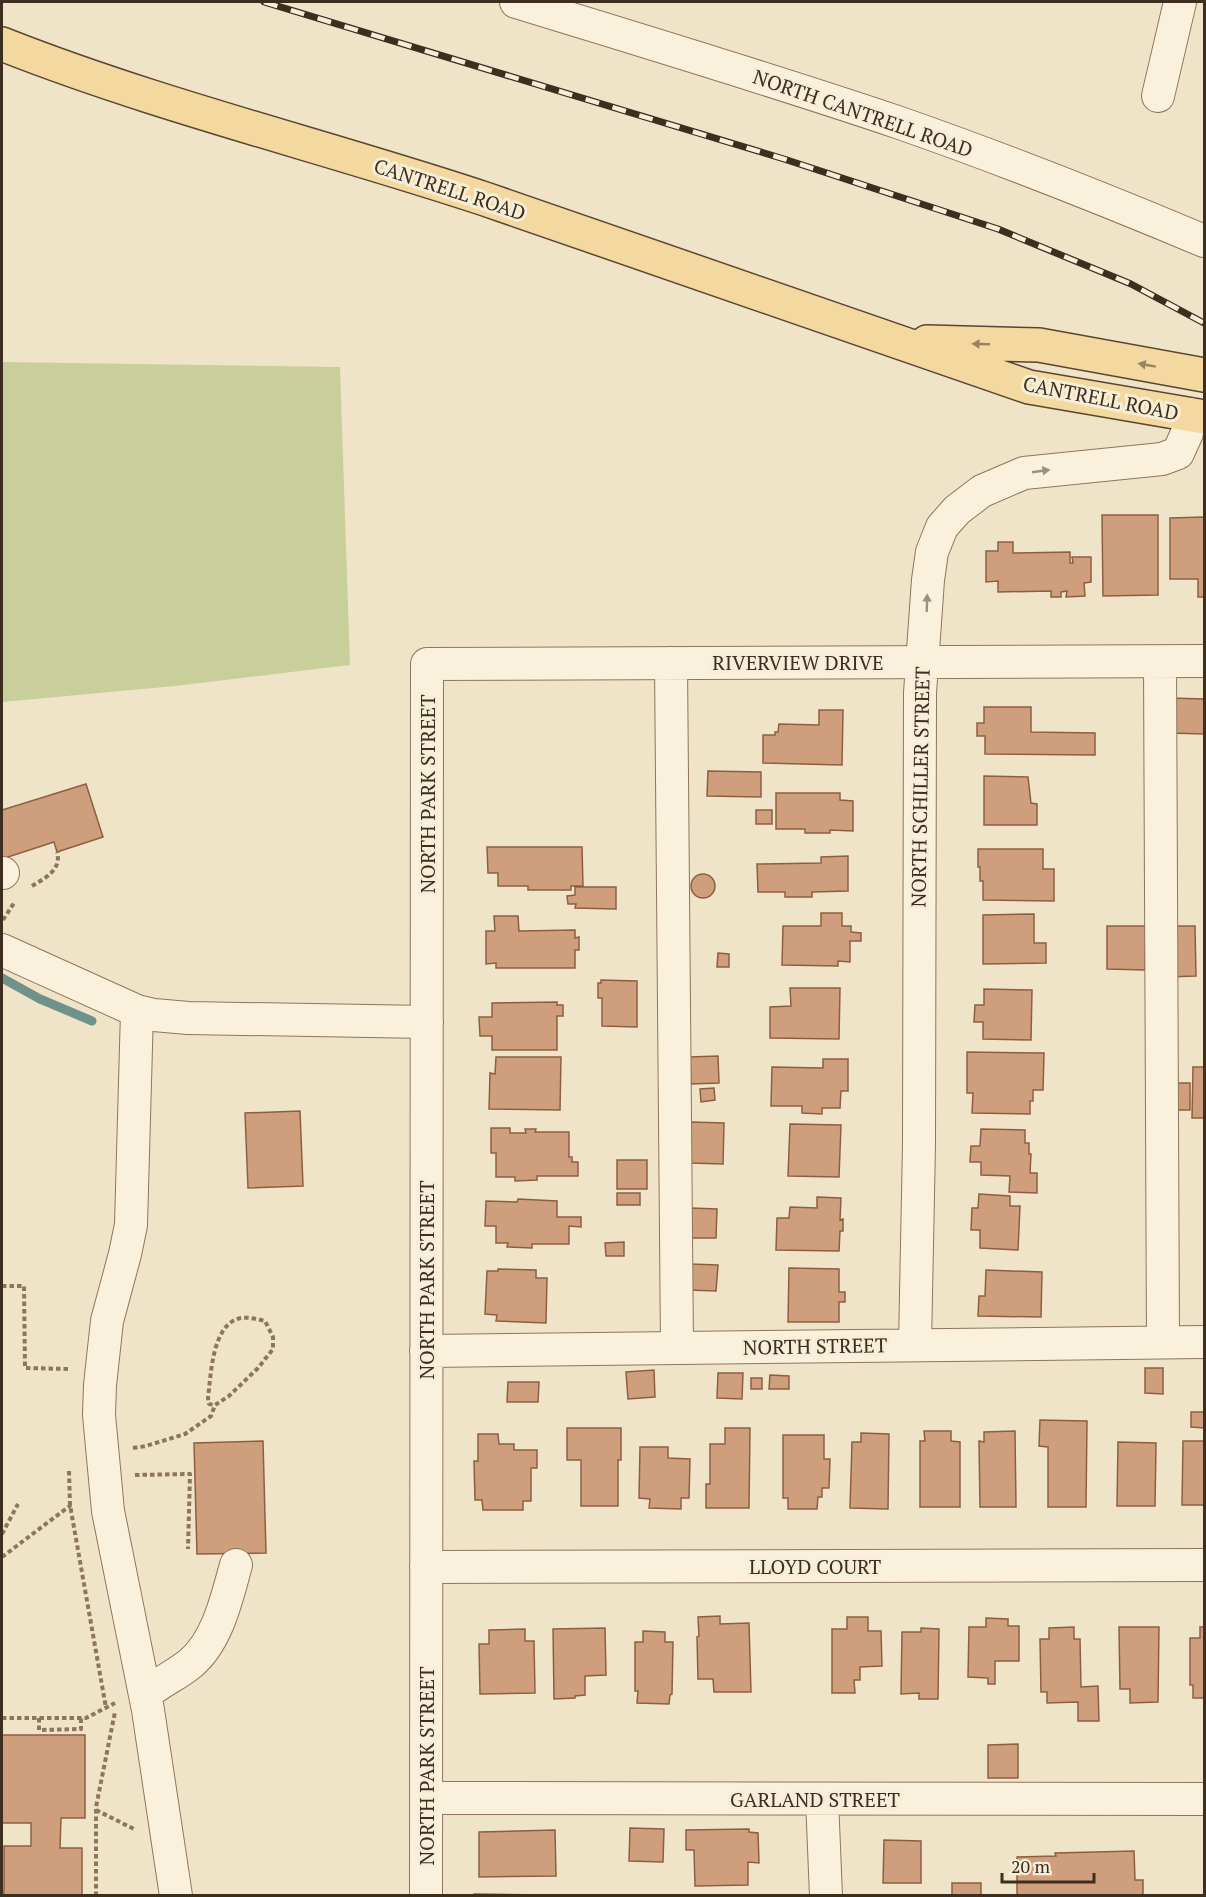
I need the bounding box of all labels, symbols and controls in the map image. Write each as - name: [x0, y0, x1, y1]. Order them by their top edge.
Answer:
- street label: NORTH CANTRELL ROAD: [749, 63, 977, 163]
- street label: CANTRELL ROAD: [371, 152, 529, 226]
- one-way arrow: [971, 339, 990, 348]
- one-way arrow: [1137, 360, 1156, 369]
- street label: CANTRELL ROAD: [1021, 370, 1181, 426]
- one-way arrow: [1031, 466, 1050, 476]
- one-way arrow: [922, 594, 932, 613]
- street label: RIVERVIEW DRIVE: [712, 649, 884, 676]
- street label: NORTH SCHILLER STREET: [904, 666, 936, 908]
- street label: NORTH PARK STREET: [414, 694, 441, 894]
- street label: NORTH PARK STREET: [413, 1180, 440, 1380]
- street label: NORTH STREET: [743, 1331, 887, 1361]
- street label: LLOYD COURT: [749, 1553, 881, 1580]
- street label: NORTH PARK STREET: [413, 1666, 440, 1866]
- street label: GARLAND STREET: [730, 1786, 900, 1813]
- scale bar: [1002, 1846, 1094, 1884]
- text: 20 m: [1011, 1854, 1051, 1878]

